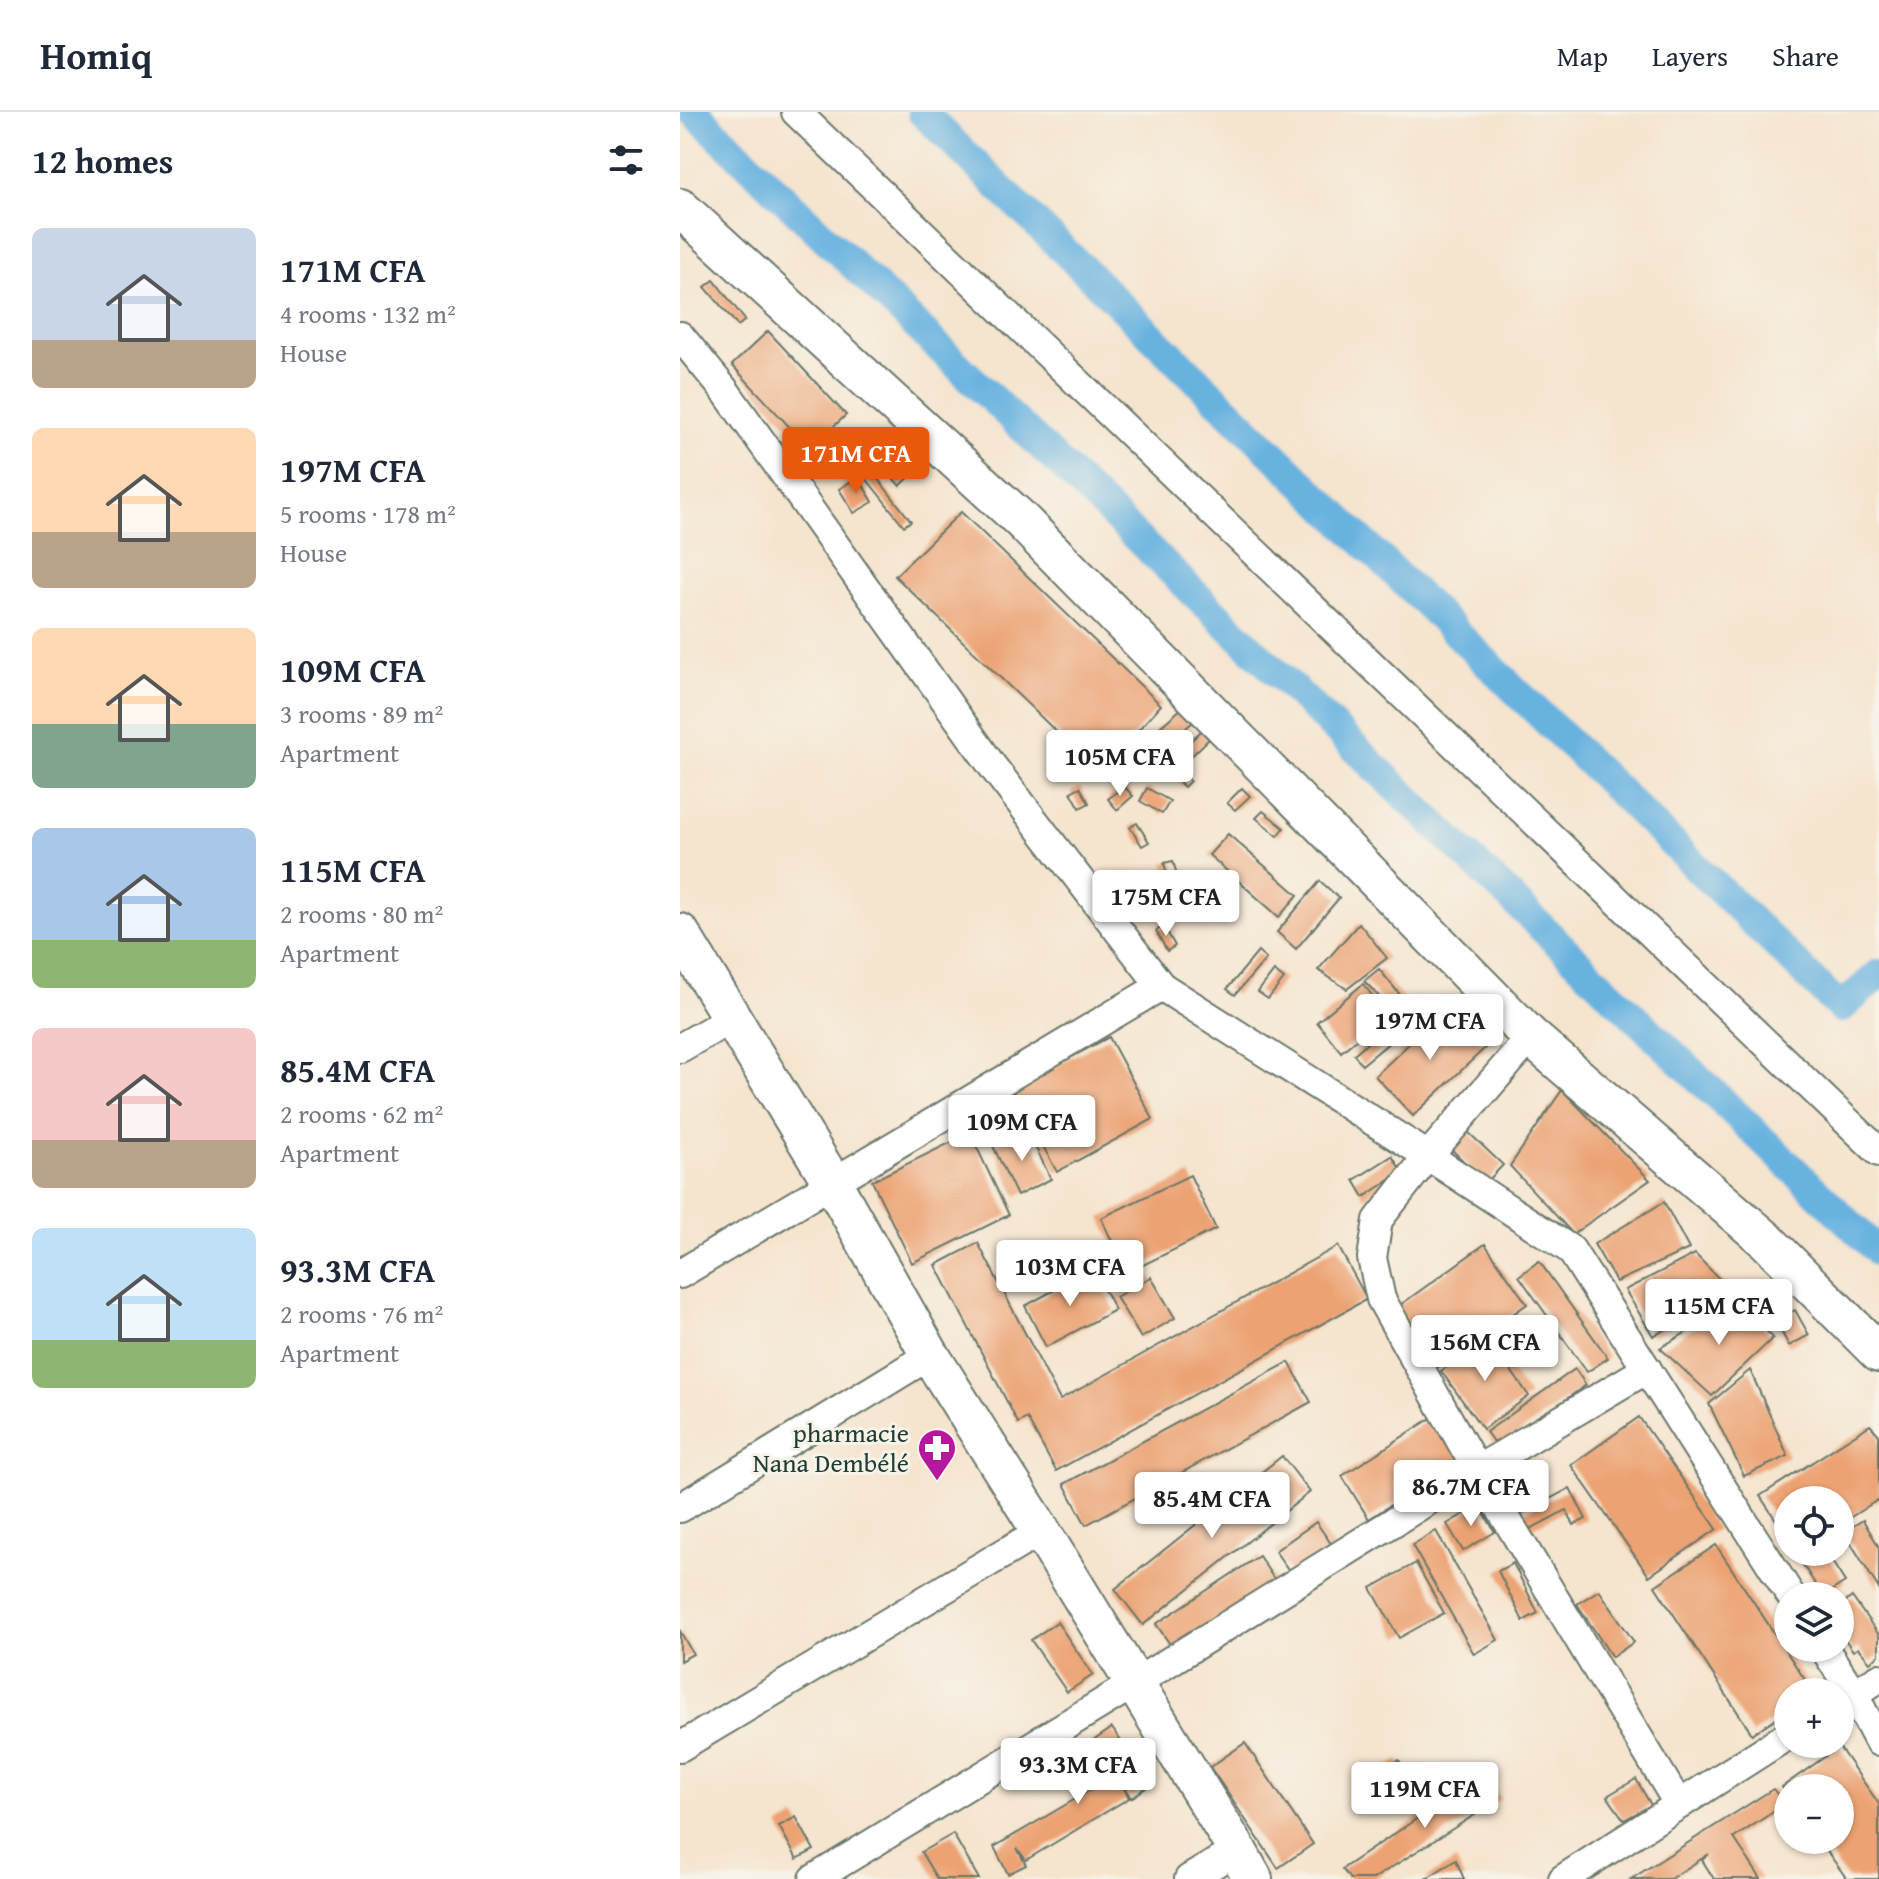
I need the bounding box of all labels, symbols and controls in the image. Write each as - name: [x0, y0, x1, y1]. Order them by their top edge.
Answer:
- text: Homiq: [40, 27, 152, 83]
- text: Map: [1557, 35, 1608, 76]
- text: Layers: [1652, 35, 1728, 76]
- text: Share: [1772, 35, 1839, 76]
- text: 12 homes: [32, 136, 173, 185]
- icon: filters: [604, 138, 648, 182]
- text: 171M CFA: [280, 245, 426, 294]
- icon: home: [96, 260, 192, 356]
- text: 4 rooms · 132 m²: [280, 294, 456, 333]
- text: House: [280, 333, 347, 372]
- pin: 171M CFA: [773, 427, 939, 495]
- text: 171M CFA: [800, 433, 912, 472]
- text: 197M CFA: [280, 445, 426, 494]
- icon: home: [96, 460, 192, 556]
- text: 5 rooms · 178 m²: [280, 494, 456, 533]
- text: House: [280, 533, 347, 572]
- text: 109M CFA: [280, 645, 426, 694]
- icon: home: [96, 660, 192, 756]
- text: 3 rooms · 89 m²: [280, 694, 443, 733]
- pin: 105M CFA: [1037, 730, 1203, 798]
- text: Apartment: [280, 733, 399, 772]
- text: 105M CFA: [1064, 736, 1176, 775]
- text: 115M CFA: [280, 845, 426, 894]
- icon: home: [96, 860, 192, 956]
- pin: 175M CFA: [1083, 870, 1249, 938]
- text: 175M CFA: [1110, 876, 1222, 915]
- text: 2 rooms · 80 m²: [280, 894, 443, 933]
- text: Apartment: [280, 933, 399, 972]
- pin: 197M CFA: [1347, 994, 1513, 1062]
- text: 197M CFA: [1374, 1000, 1486, 1039]
- text: 85.4M CFA: [280, 1045, 435, 1094]
- icon: home: [96, 1060, 192, 1156]
- text: 2 rooms · 62 m²: [280, 1094, 443, 1133]
- pin: 109M CFA: [939, 1095, 1105, 1163]
- text: 109M CFA: [966, 1101, 1078, 1140]
- text: Apartment: [280, 1133, 399, 1172]
- pin: 103M CFA: [987, 1240, 1153, 1308]
- text: 93.3M CFA: [280, 1245, 435, 1294]
- text: 103M CFA: [1014, 1246, 1126, 1285]
- icon: home: [96, 1260, 192, 1356]
- pin: 115M CFA: [1636, 1279, 1802, 1347]
- text: 115M CFA: [1663, 1285, 1775, 1324]
- text: 2 rooms · 76 m²: [280, 1294, 443, 1333]
- pin: 156M CFA: [1402, 1315, 1568, 1383]
- text: 156M CFA: [1429, 1321, 1541, 1360]
- text: Apartment: [280, 1333, 399, 1372]
- place label: pharmacie Nana Dembélé: [753, 1413, 909, 1482]
- pharmacy icon: pharmacie Nana Dembélé: [916, 1427, 958, 1482]
- pin: 86.7M CFA: [1379, 1460, 1563, 1528]
- text: 86.7M CFA: [1412, 1466, 1530, 1505]
- pin: 85.4M CFA: [1120, 1472, 1304, 1540]
- text: 85.4M CFA: [1153, 1478, 1271, 1517]
- map controls: [1774, 1486, 1854, 1854]
- button: locate: [1774, 1486, 1854, 1566]
- button: layers: [1774, 1582, 1854, 1662]
- button: +: [1774, 1678, 1854, 1758]
- pin: 93.3M CFA: [986, 1738, 1170, 1806]
- text: 93.3M CFA: [1019, 1744, 1137, 1783]
- pin: 119M CFA: [1342, 1762, 1508, 1830]
- text: 119M CFA: [1369, 1768, 1481, 1807]
- button: −: [1774, 1774, 1854, 1854]

